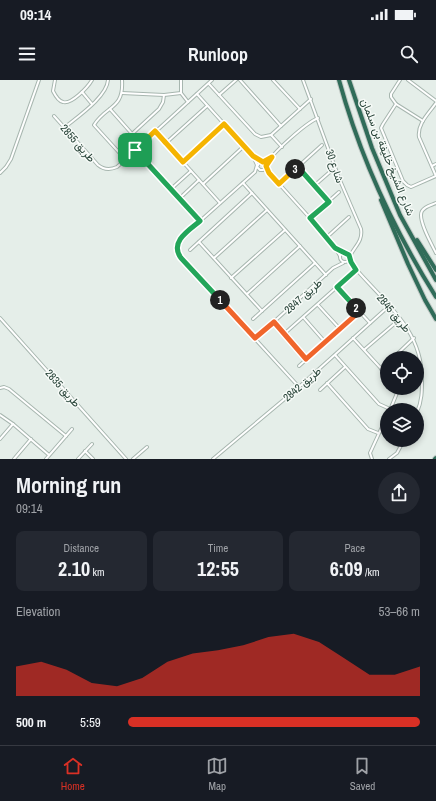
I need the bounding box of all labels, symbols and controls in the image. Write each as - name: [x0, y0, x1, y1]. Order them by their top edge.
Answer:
- text: 09:14: [20, 4, 51, 25]
- text: Runloop: [188, 42, 248, 67]
- icon: menu: [16, 43, 38, 65]
- icon: search: [398, 43, 420, 65]
- street label: شارع الشيخ خليفة بن سلمان: [357, 96, 418, 218]
- street label: طريق 2855: [57, 121, 99, 165]
- pin: [118, 133, 152, 167]
- icon: arrive: [124, 139, 146, 161]
- street label: شارع 30: [322, 147, 347, 185]
- pin: 3: [285, 159, 305, 179]
- text: 3: [292, 162, 298, 176]
- street label: طريق 2847: [281, 275, 325, 317]
- pin: 1: [210, 290, 230, 310]
- street label: طريق 2845: [374, 291, 414, 335]
- text: 1: [217, 293, 223, 307]
- pin: 2: [346, 298, 366, 318]
- text: 2: [353, 301, 359, 315]
- map controls: [380, 351, 424, 447]
- button: locate: [380, 351, 424, 395]
- street label: طريق 2842: [280, 364, 324, 404]
- street label: طريق 2835: [42, 366, 84, 410]
- button: layers: [380, 403, 424, 447]
- text: Morning run: [16, 470, 121, 500]
- button: share: [378, 472, 420, 514]
- text: 09:14: [16, 500, 43, 517]
- text: Distance: [64, 541, 99, 555]
- text: Time: [208, 541, 228, 555]
- text: Pace: [344, 541, 365, 555]
- text: 2.10: [58, 555, 90, 582]
- text: 12:55: [197, 555, 239, 582]
- text: 6:09: [330, 555, 363, 582]
- text: km: [90, 565, 105, 579]
- text: /km: [363, 565, 380, 579]
- text: Elevation: [16, 603, 60, 620]
- text: 53–66 m: [379, 603, 420, 620]
- text: 500 m: [16, 714, 46, 731]
- text: 5:59: [80, 714, 101, 731]
- tab: Home: [61, 755, 85, 793]
- tab: Map: [206, 755, 228, 793]
- tab: Saved: [350, 755, 375, 793]

